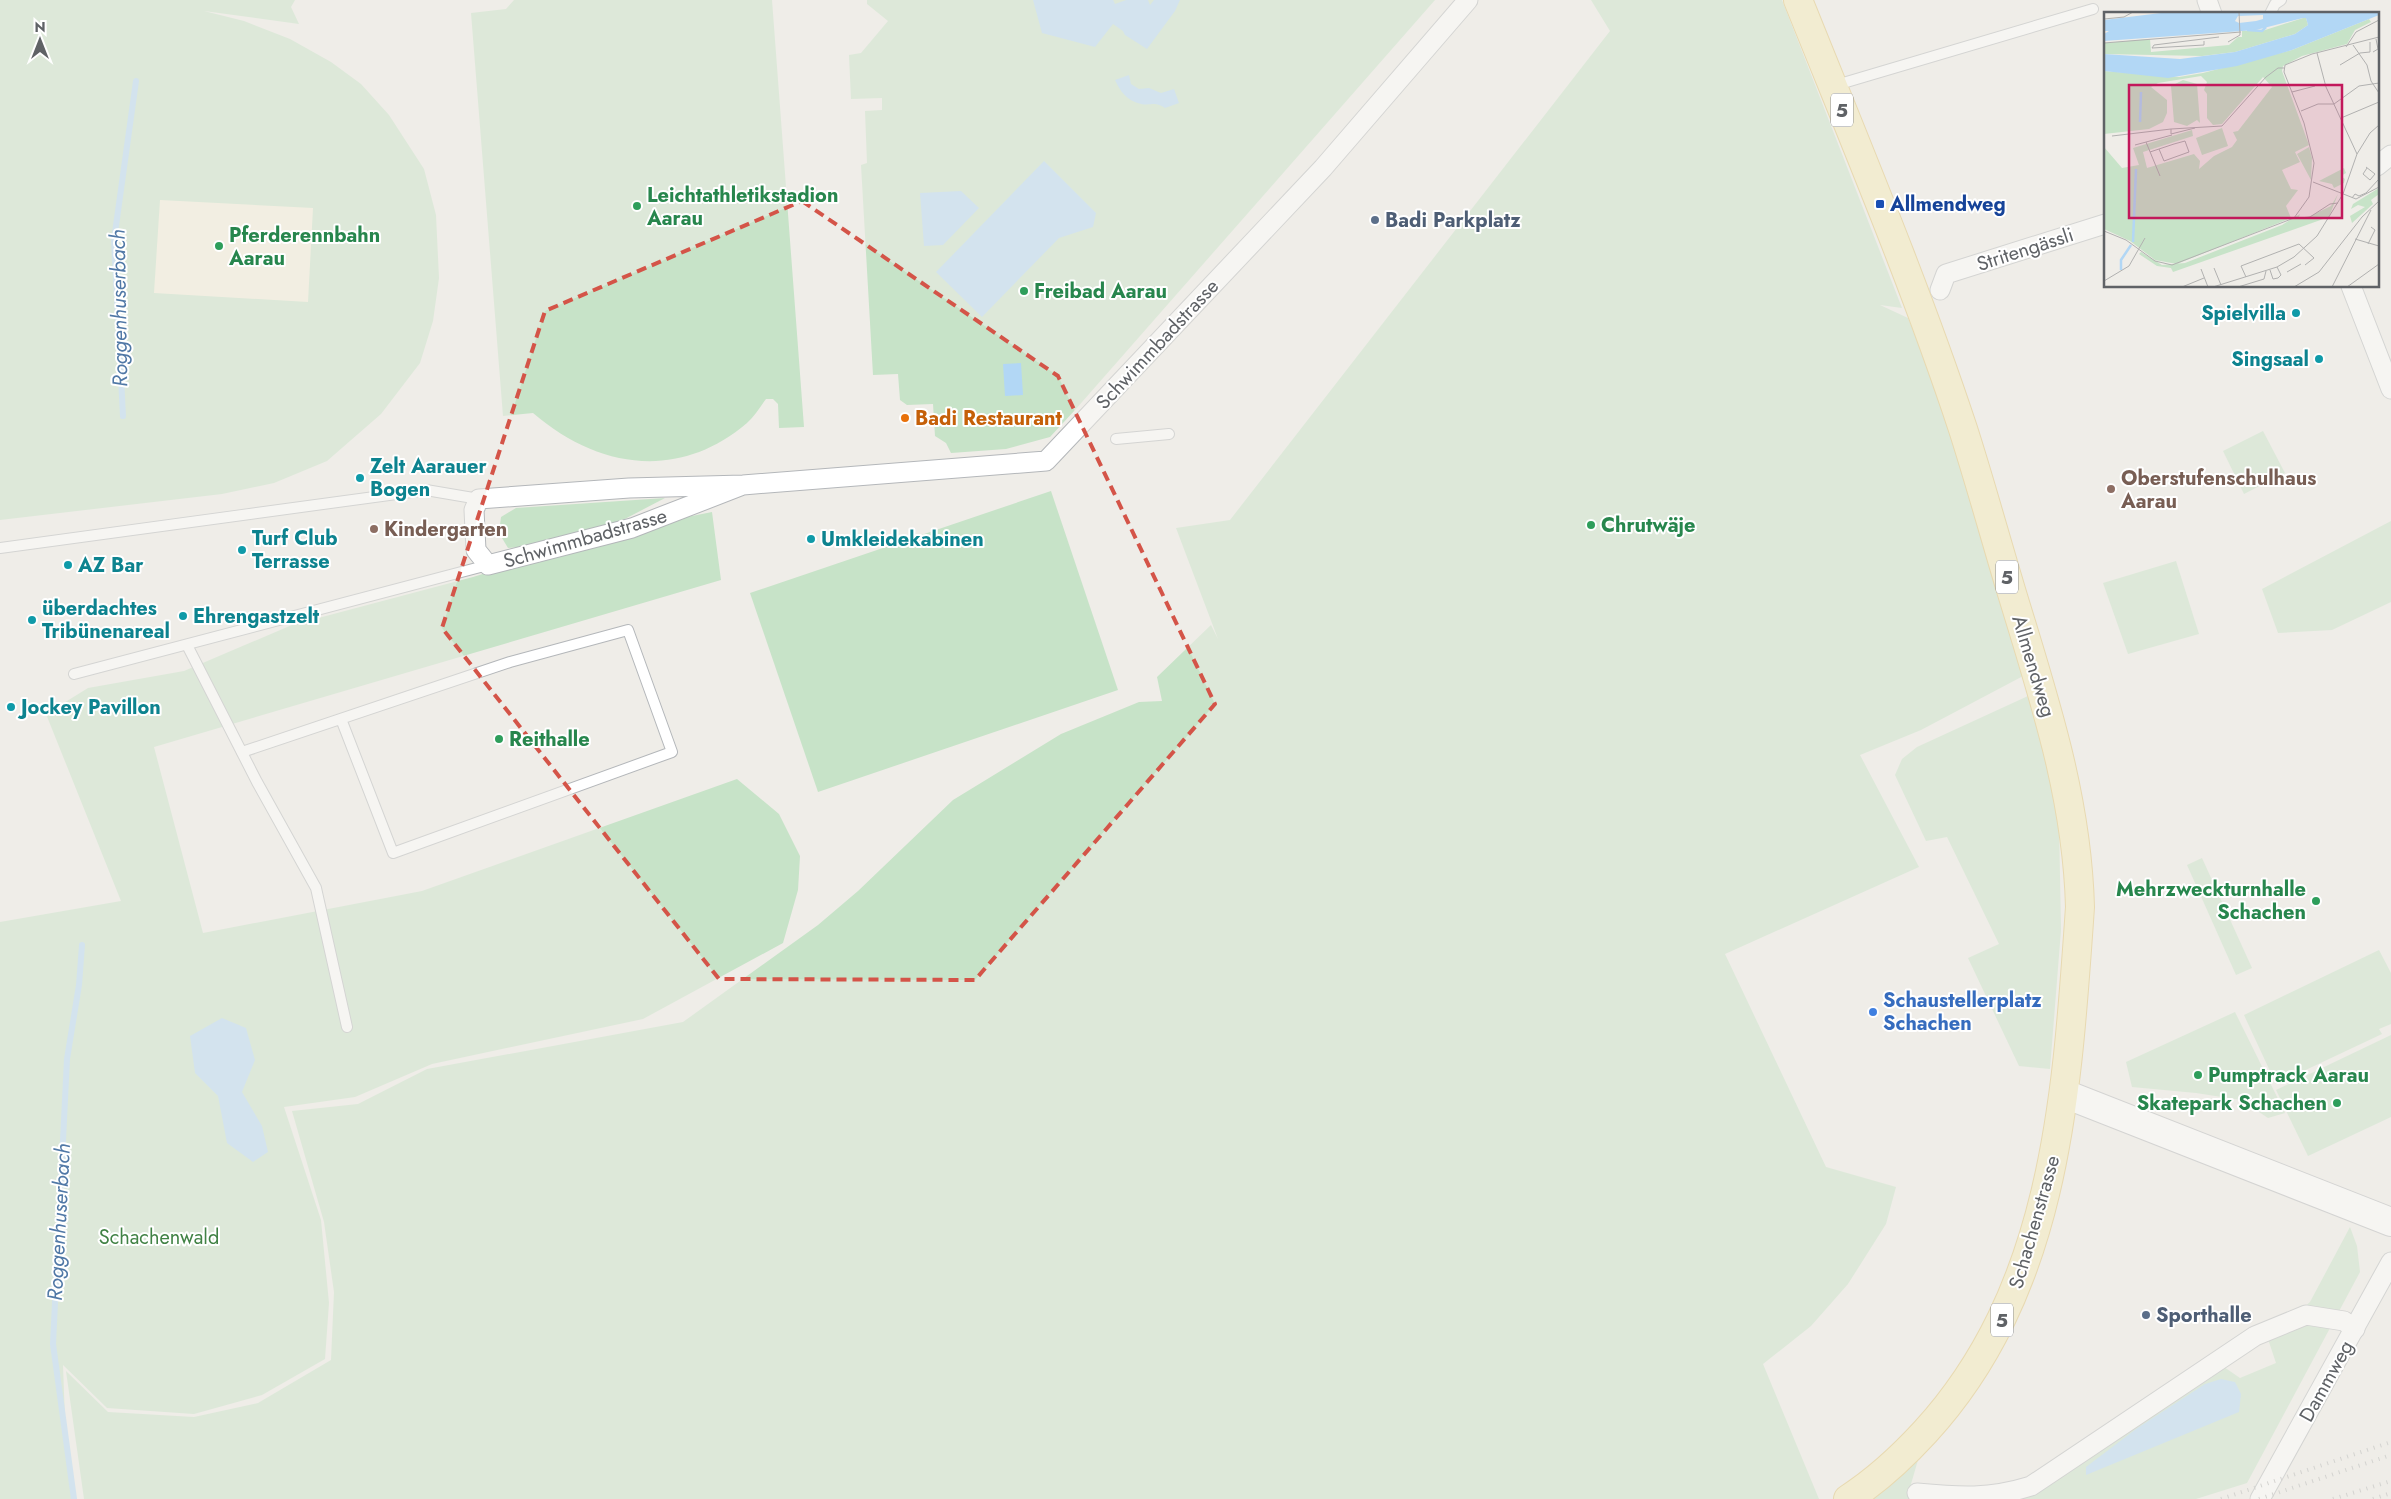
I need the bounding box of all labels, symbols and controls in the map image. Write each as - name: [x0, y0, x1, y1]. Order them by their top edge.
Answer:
- inset map: [2104, 12, 2378, 288]
- north arrow: [15, 15, 65, 65]
- text: N: [34, 17, 46, 37]
- road number: 5: [1831, 94, 1853, 126]
- place label: Leichtathletikstadion Aarau: [646, 181, 838, 233]
- place label: Allmendweg: [1889, 190, 2006, 219]
- marker: Allmendweg: [1874, 198, 1886, 210]
- marker: Leichtathletikstadion Aarau: [631, 200, 643, 212]
- place label: Badi Parkplatz: [1385, 206, 1521, 235]
- marker: Badi Parkplatz: [1369, 214, 1381, 226]
- street label: Stritengässli: [1973, 220, 2077, 279]
- place label: Pferderennbahn Aarau: [228, 221, 380, 273]
- water label: Roggenhuserbach: [103, 229, 135, 387]
- marker: Pferderennbahn Aarau: [213, 240, 225, 252]
- street label: Schwimmbadstrasse: [1089, 273, 1226, 416]
- place label: Freibad Aarau: [1034, 277, 1167, 306]
- marker: Freibad Aarau: [1018, 285, 1030, 297]
- place label: Spielvilla: [2201, 299, 2286, 328]
- marker: Spielvilla: [2290, 307, 2302, 319]
- place label: Singsaal: [2231, 345, 2309, 374]
- marker: Singsaal: [2313, 353, 2325, 365]
- place label: Badi Restaurant: [915, 404, 1063, 433]
- marker: Badi Restaurant: [899, 412, 911, 424]
- place label: Zelt Aarauer Bogen: [370, 452, 487, 504]
- place label: Oberstufenschulhaus Aarau: [2120, 464, 2316, 516]
- marker: Zelt Aarauer Bogen: [354, 472, 366, 484]
- marker: Oberstufenschulhaus Aarau: [2105, 483, 2117, 495]
- street label: Schwimmbadstrasse: [500, 501, 670, 576]
- place label: Chrutwäje: [1601, 511, 1695, 540]
- place label: Kindergarten: [384, 515, 507, 544]
- marker: Chrutwäje: [1585, 519, 1597, 531]
- marker: Kindergarten: [368, 523, 380, 535]
- place label: Turf Club Terrasse: [252, 524, 337, 576]
- place label: Umkleidekabinen: [821, 525, 984, 554]
- marker: Umkleidekabinen: [805, 533, 817, 545]
- marker: Turf Club Terrasse: [236, 544, 248, 556]
- place label: AZ Bar: [77, 551, 144, 580]
- marker: AZ Bar: [62, 559, 74, 571]
- road number: 5: [1996, 560, 2018, 594]
- place label: überdachtes Tribünenareal: [42, 594, 170, 646]
- place label: Ehrengastzelt: [193, 602, 320, 631]
- marker: Ehrengastzelt: [177, 610, 189, 622]
- street label: Allmendweg: [2004, 612, 2063, 721]
- marker: überdachtes Tribünenareal: [26, 614, 38, 626]
- place label: Jockey Pavillon: [17, 693, 161, 722]
- marker: Jockey Pavillon: [5, 701, 17, 713]
- place label: Reithalle: [509, 725, 590, 754]
- marker: Reithalle: [493, 733, 505, 745]
- place label: Mehrzweckturnhalle Schachen: [2116, 875, 2306, 927]
- marker: Mehrzweckturnhalle Schachen: [2310, 895, 2322, 907]
- place label: Schaustellerplatz Schachen: [1883, 986, 2042, 1038]
- marker: Schaustellerplatz Schachen: [1867, 1006, 1879, 1018]
- place label: Pumptrack Aarau: [2208, 1061, 2369, 1090]
- marker: Pumptrack Aarau: [2192, 1069, 2204, 1081]
- place label: Skatepark Schachen: [2137, 1089, 2327, 1118]
- marker: Skatepark Schachen: [2331, 1097, 2343, 1109]
- water label: Roggenhuserbach: [40, 1142, 78, 1302]
- street label: Schachenstrasse: [2002, 1152, 2067, 1292]
- park label: Schachenwald: [99, 1223, 219, 1252]
- place label: Sporthalle: [2156, 1301, 2252, 1330]
- road number: 5: [1991, 1304, 2013, 1336]
- marker: Sporthalle: [2140, 1309, 2152, 1321]
- street label: Dammweg: [2292, 1335, 2361, 1427]

